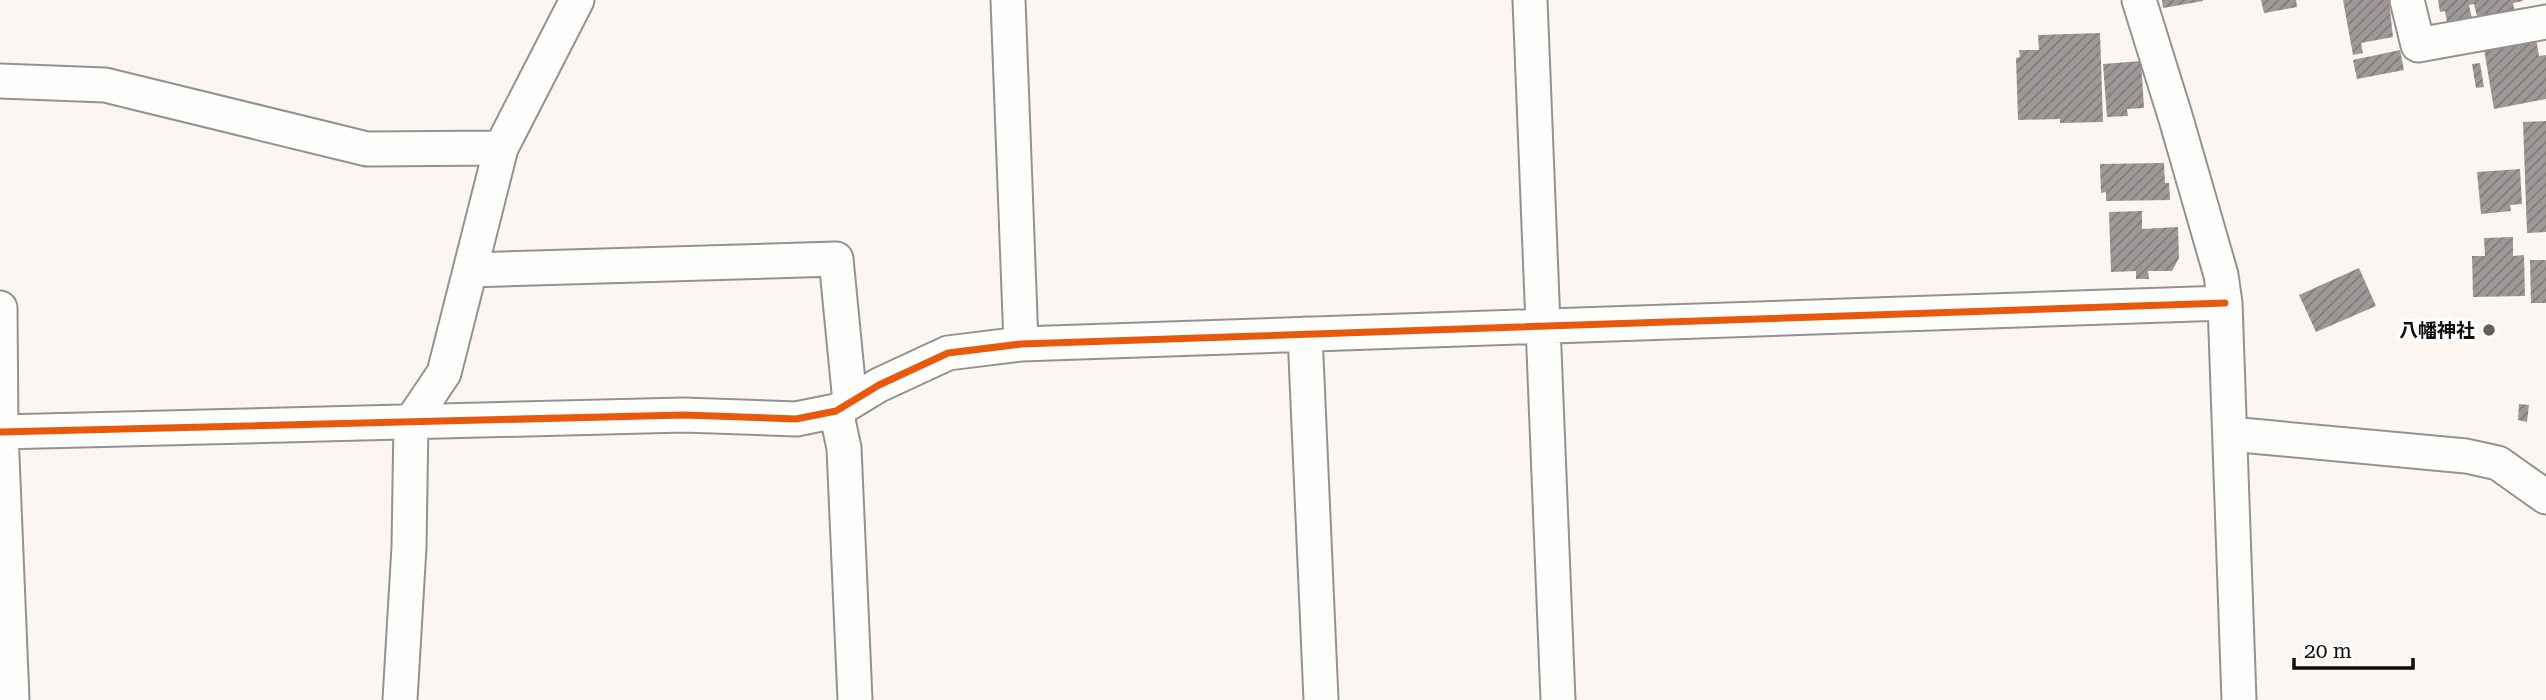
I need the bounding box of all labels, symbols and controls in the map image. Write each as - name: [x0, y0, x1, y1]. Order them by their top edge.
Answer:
- place label: 八幡神社: [2399, 319, 2475, 342]
- marker: 八幡神社: [2481, 322, 2497, 338]
- scale bar: [2294, 626, 2413, 670]
- text: 20 m: [2304, 639, 2352, 663]

